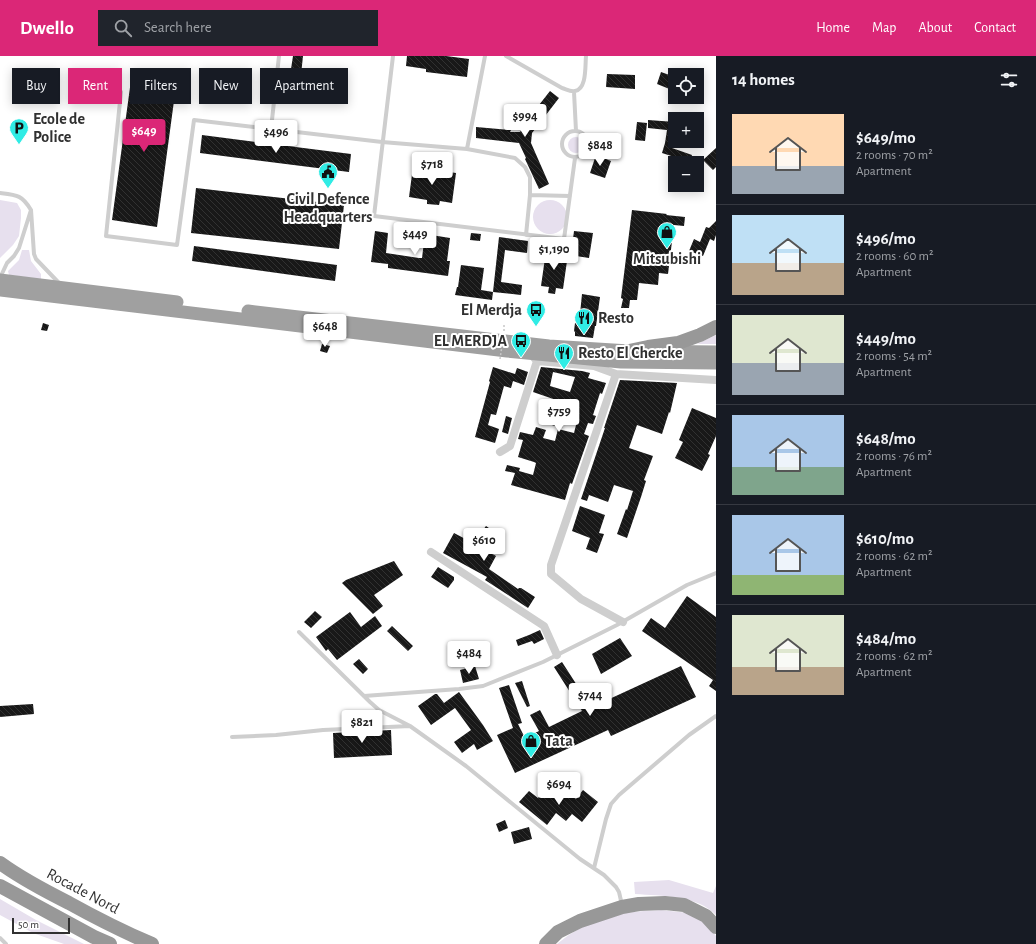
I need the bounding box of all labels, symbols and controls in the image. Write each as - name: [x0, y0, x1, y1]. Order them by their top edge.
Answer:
- search box: [98, 10, 378, 46]
- icon: search: [112, 17, 134, 39]
- text: Dwello: [20, 19, 74, 38]
- text: Search here: [144, 20, 212, 35]
- text: Home: [816, 21, 850, 35]
- text: Map: [872, 21, 896, 35]
- text: About: [918, 21, 952, 35]
- text: Contact: [974, 21, 1016, 35]
- chip: Buy: [12, 68, 60, 104]
- chip: Rent: [68, 68, 122, 104]
- chip: Filters: [130, 68, 191, 104]
- chip: New: [199, 68, 252, 104]
- chip: Apartment: [260, 68, 348, 104]
- map controls: [668, 68, 704, 192]
- button: locate: [668, 68, 704, 104]
- icon: filters: [998, 69, 1020, 91]
- text: 14 homes: [732, 71, 795, 88]
- pin: $994: [501, 104, 549, 138]
- text: $994: [513, 110, 537, 123]
- place label: Ecole de Police: [33, 111, 86, 145]
- button: +: [668, 112, 704, 148]
- parking icon: Ecole de Police: [8, 117, 30, 145]
- pin: $649: [120, 119, 168, 153]
- pin: $496: [252, 120, 300, 154]
- text: $649: [132, 125, 156, 138]
- text: $496: [264, 126, 288, 139]
- text: $649/mo: [856, 129, 916, 146]
- icon: home: [764, 130, 812, 178]
- pin: $848: [576, 133, 624, 167]
- text: $848: [587, 139, 613, 152]
- text: 2 rooms · 70 m²: [856, 149, 933, 162]
- pin: $718: [408, 152, 456, 186]
- button: −: [668, 156, 704, 192]
- text: $718: [421, 158, 443, 171]
- public building icon: Civil Defence Headquarters: [317, 161, 339, 189]
- text: Apartment: [856, 165, 911, 178]
- place label: Civil Defence Headquarters: [284, 191, 372, 225]
- shop icon: Mitsubishi: [656, 221, 678, 249]
- pin: $449: [391, 222, 439, 256]
- text: $449: [402, 228, 428, 241]
- text: $496/mo: [856, 230, 916, 247]
- icon: home: [764, 231, 812, 279]
- pin: $1,190: [521, 237, 587, 271]
- text: $1,190: [538, 243, 570, 256]
- text: 2 rooms · 60 m²: [856, 250, 933, 263]
- place label: Mitsubishi: [633, 251, 701, 267]
- text: Apartment: [856, 266, 911, 279]
- bus stop icon: El Merdja: [525, 299, 547, 327]
- place label: El Merdja: [461, 302, 522, 319]
- restaurant icon: Resto: [573, 307, 595, 335]
- place label: Resto: [598, 310, 634, 326]
- pin: $648: [301, 314, 349, 348]
- text: $648: [312, 320, 338, 333]
- bus stop icon: EL MERDJA: [510, 330, 532, 358]
- text: $449/mo: [856, 330, 916, 347]
- icon: home: [764, 331, 812, 379]
- place label: EL MERDJA: [434, 333, 507, 349]
- restaurant icon: Resto El Chercke: [553, 342, 575, 370]
- place label: Resto El Chercke: [578, 345, 683, 361]
- text: 2 rooms · 54 m²: [856, 350, 932, 363]
- text: Apartment: [856, 366, 911, 379]
- pin: $759: [535, 399, 583, 433]
- text: $759: [547, 405, 571, 418]
- text: $648/mo: [856, 430, 916, 447]
- icon: home: [764, 431, 812, 479]
- text: 2 rooms · 76 m²: [856, 450, 932, 463]
- text: Apartment: [856, 466, 911, 479]
- pin: $610: [460, 528, 508, 562]
- text: $610/mo: [856, 530, 914, 547]
- icon: home: [764, 531, 812, 579]
- text: $610: [472, 534, 496, 547]
- text: 2 rooms · 62 m²: [856, 550, 932, 563]
- text: Apartment: [856, 566, 911, 579]
- text: $484/mo: [856, 630, 916, 647]
- icon: home: [764, 631, 812, 679]
- pin: $484: [445, 641, 493, 675]
- text: $484: [456, 647, 482, 660]
- text: 2 rooms · 62 m²: [856, 650, 932, 663]
- text: Apartment: [856, 666, 911, 679]
- pin: $744: [566, 683, 614, 717]
- text: $744: [578, 689, 602, 702]
- pin: $821: [338, 710, 386, 744]
- text: $821: [350, 716, 374, 729]
- shop icon: Tata: [520, 730, 542, 758]
- place label: Tata: [545, 733, 573, 749]
- pin: $694: [535, 772, 583, 806]
- text: $694: [547, 778, 571, 791]
- street label: Rocade Nord: [44, 865, 122, 917]
- scale bar: [12, 916, 70, 935]
- text: 50 m: [18, 919, 39, 930]

